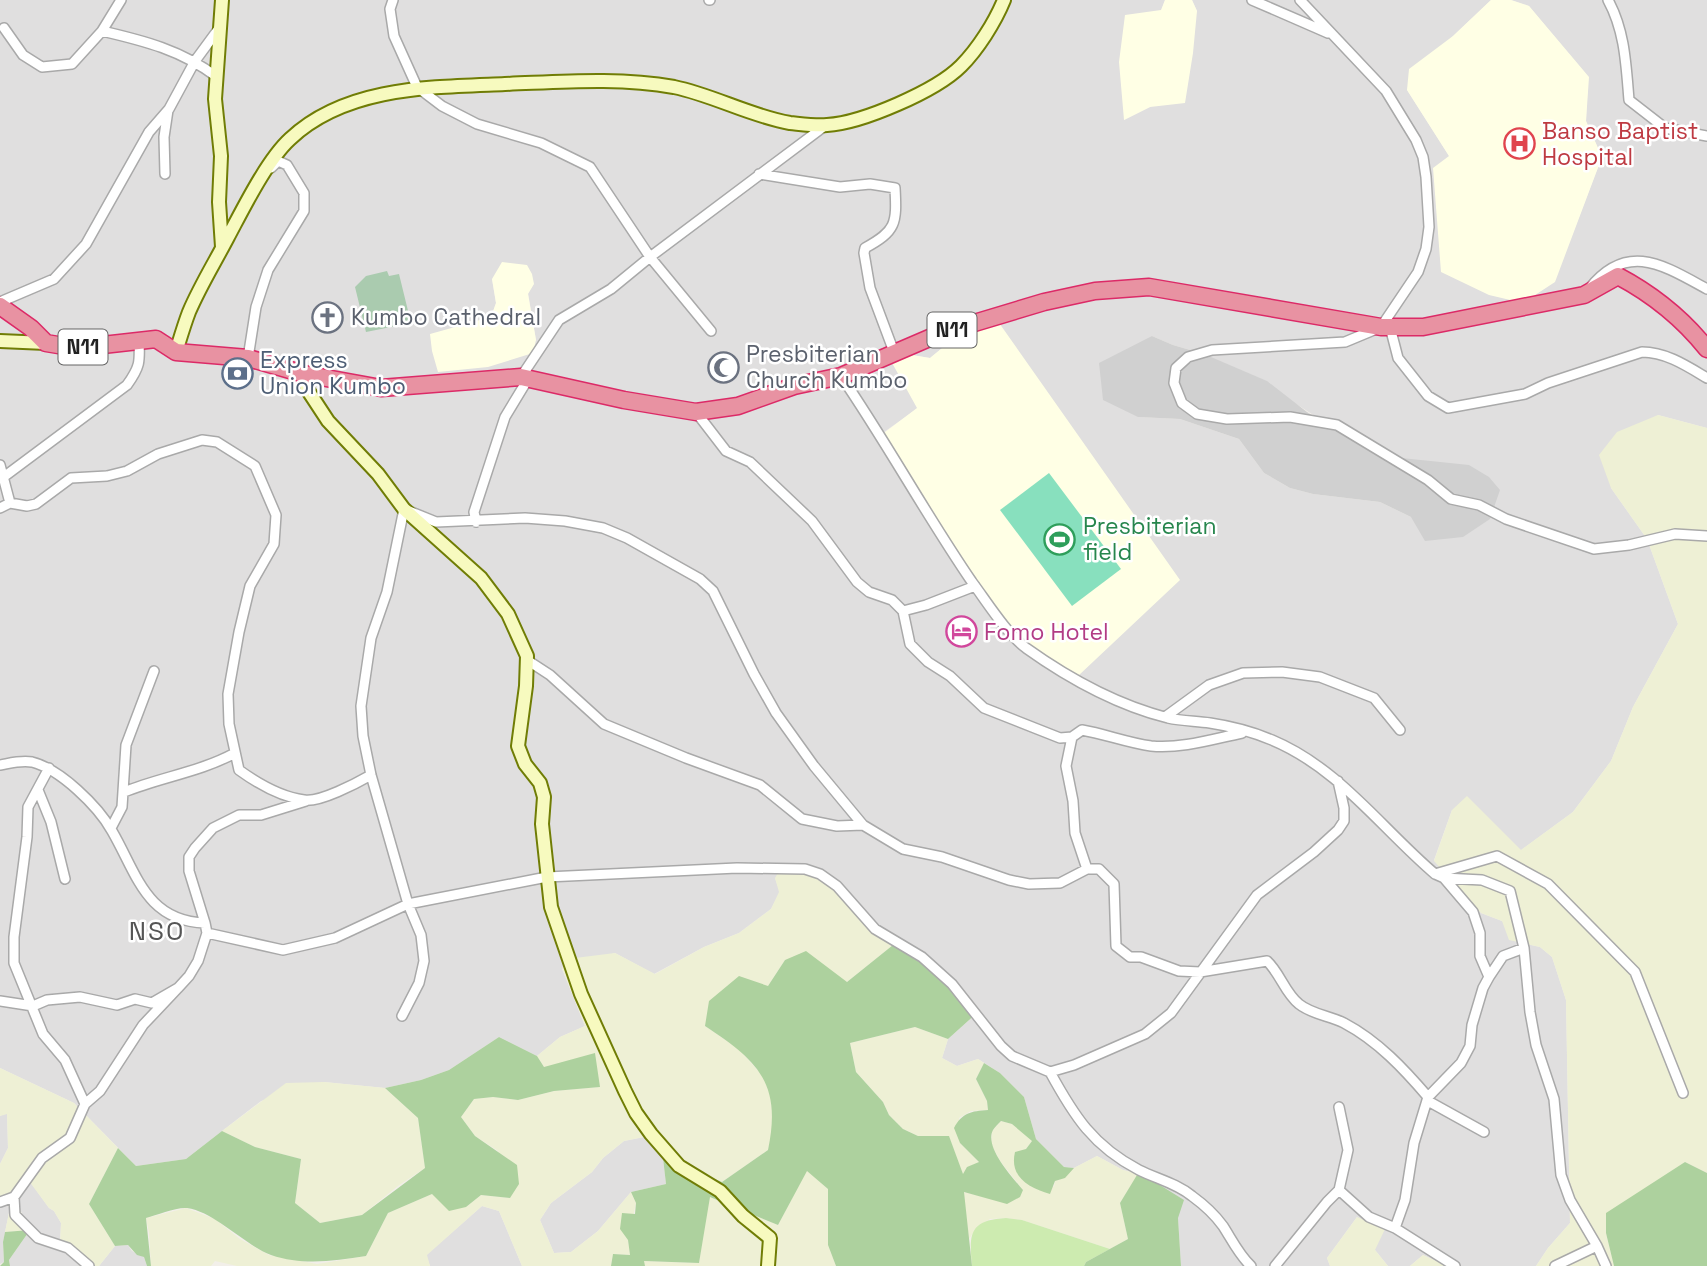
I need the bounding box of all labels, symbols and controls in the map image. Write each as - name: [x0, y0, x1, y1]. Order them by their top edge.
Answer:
- place label: Banso Baptist Hospital: [1542, 116, 1698, 172]
- hospital icon: Banso Baptist Hospital: [1502, 127, 1536, 161]
- church icon: Kumbo Cathedral: [311, 300, 345, 334]
- place label: Kumbo Cathedral: [351, 302, 541, 332]
- road number: N11: [928, 312, 976, 348]
- road number: N11: [58, 330, 108, 364]
- place label: Presbiterian Church Kumbo: [746, 339, 907, 395]
- place label: Express Union Kumbo: [260, 345, 406, 401]
- mosque icon: Presbiterian Church Kumbo: [706, 350, 740, 384]
- bank icon: Express Union Kumbo: [220, 356, 254, 390]
- place label: Presbiterian field: [1083, 511, 1217, 567]
- sports icon: Presbiterian field: [1043, 522, 1077, 556]
- hotel icon: Fomo Hotel: [944, 615, 978, 649]
- place label: Fomo Hotel: [984, 617, 1109, 647]
- district label: NSO: [129, 914, 185, 948]

